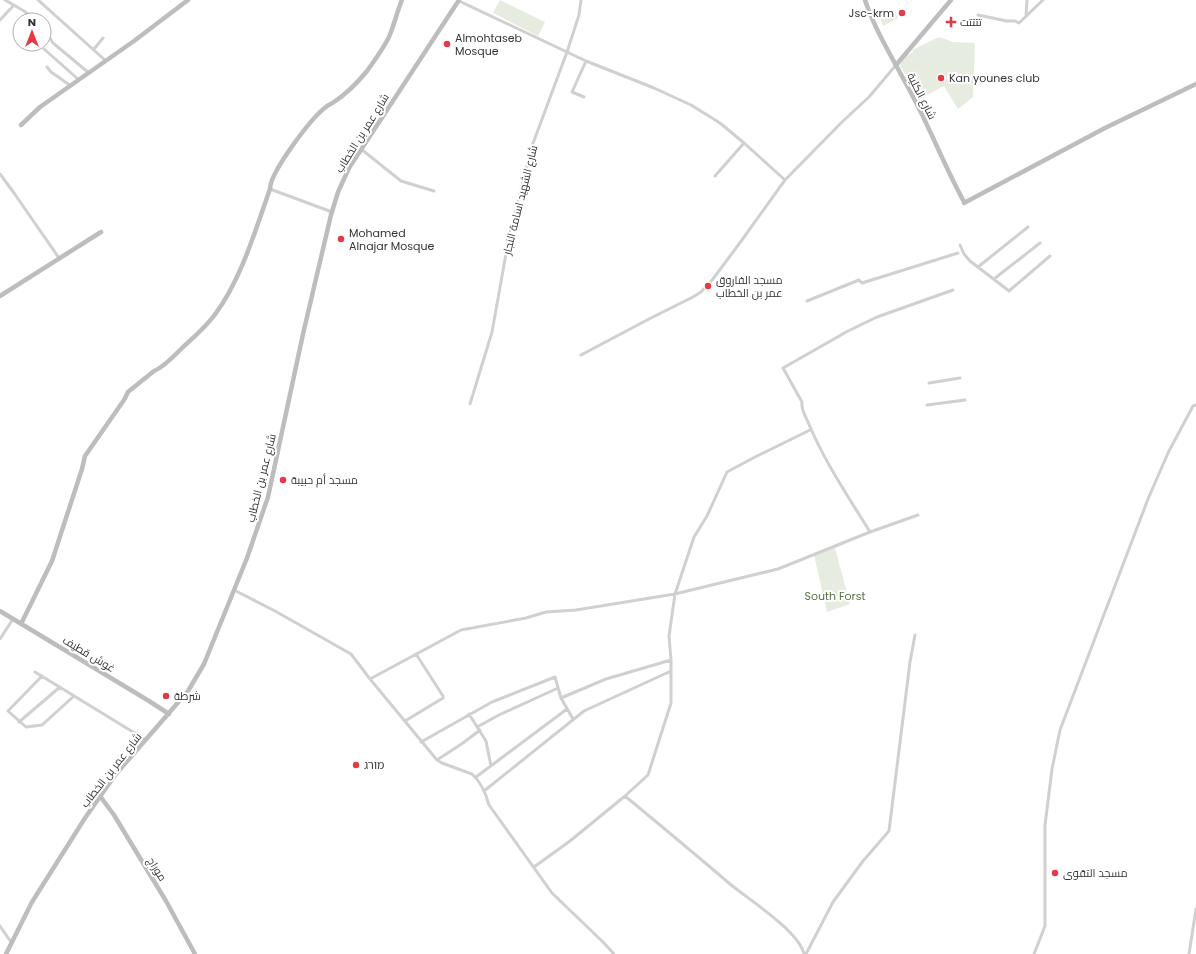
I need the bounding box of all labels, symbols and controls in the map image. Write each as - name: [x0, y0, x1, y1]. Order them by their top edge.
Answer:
- place label: Jsc-krm: [849, 5, 894, 21]
- marker: Jsc-krm: [897, 8, 907, 18]
- north arrow: [12, 12, 52, 52]
- text: N: [28, 14, 36, 30]
- place label: تتتتت: [960, 14, 982, 30]
- marker: تتتتت: [945, 16, 957, 28]
- place label: Almohtaseb Mosque: [455, 30, 522, 59]
- marker: Almohtaseb Mosque: [442, 39, 452, 49]
- street label: شارع الكلية: [903, 70, 941, 122]
- place label: Kan younes club: [949, 70, 1040, 86]
- marker: Kan younes club: [936, 73, 946, 83]
- street label: شارع عمر بن الخطاب: [331, 90, 393, 176]
- street label: شارع الشهيد اسامة النجار: [498, 143, 541, 258]
- place label: Mohamed Alnajar Mosque: [349, 225, 435, 254]
- marker: Mohamed Alnajar Mosque: [336, 234, 346, 244]
- place label: مسجد الفاروق عمر بن الخطاب: [716, 272, 783, 301]
- marker: مسجد الفاروق عمر بن الخطاب: [703, 281, 713, 291]
- street label: شارع عمر بن الخطاب: [242, 432, 280, 524]
- place label: مسجد أم حبيبة: [291, 472, 358, 488]
- marker: مسجد أم حبيبة: [278, 475, 288, 485]
- park label: South Forst: [805, 588, 865, 604]
- street label: غوش قطيف: [60, 632, 118, 676]
- place label: شرطة: [174, 688, 201, 704]
- marker: شرطة: [161, 691, 171, 701]
- street label: شارع عمر بن الخطاب: [77, 729, 145, 811]
- place label: מורג: [364, 757, 384, 773]
- marker: מורג: [351, 760, 361, 770]
- street label: موراج: [143, 854, 171, 884]
- place label: مسجد التقوى: [1063, 865, 1127, 881]
- marker: مسجد التقوى: [1050, 868, 1060, 878]

